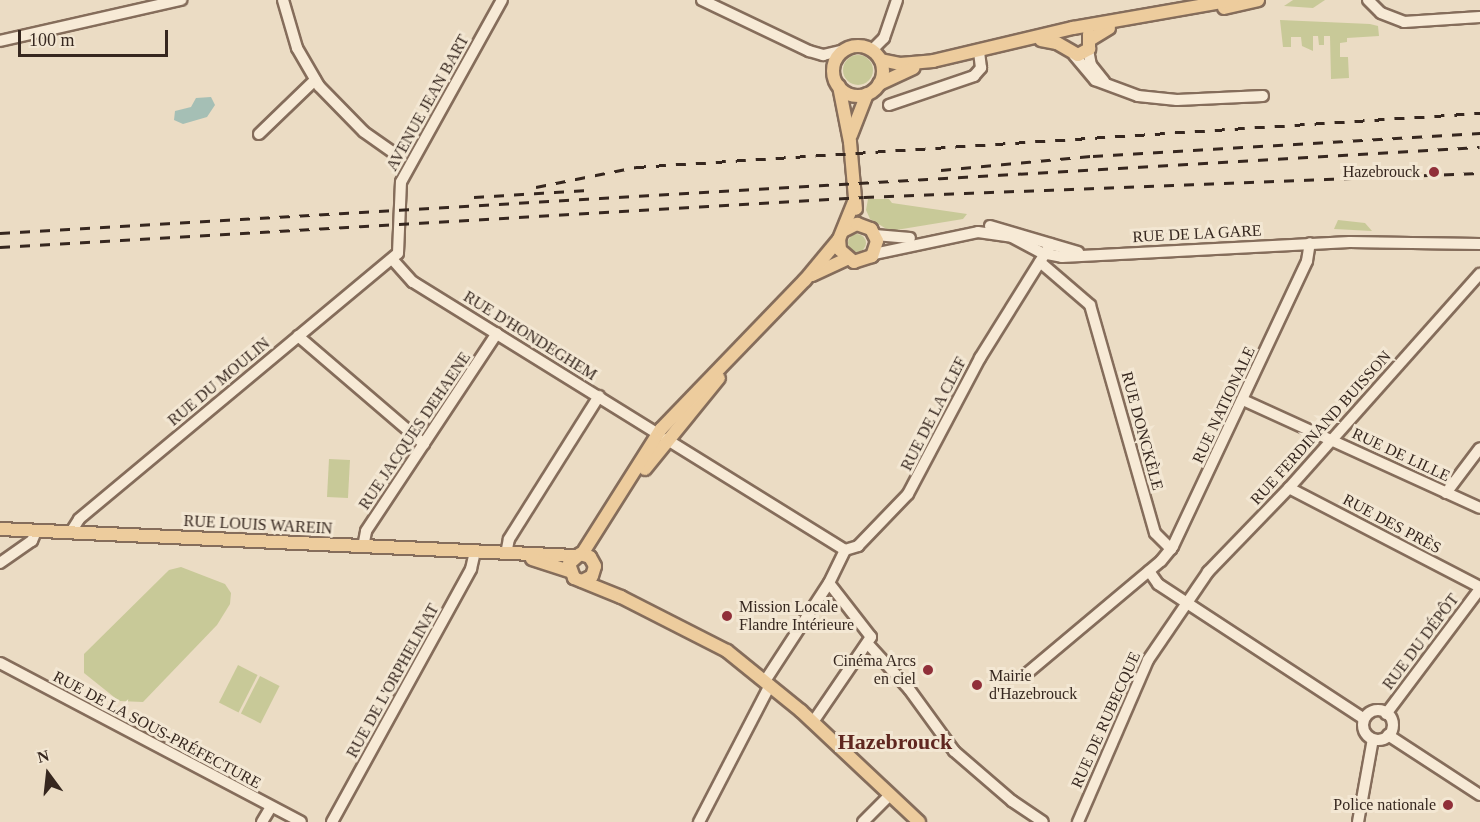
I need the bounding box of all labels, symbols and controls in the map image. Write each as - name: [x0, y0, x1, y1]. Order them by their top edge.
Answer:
- scale bar: [21, 18, 171, 56]
- text: 100 m: [29, 30, 75, 50]
- street label: AVENUE JEAN BART: [383, 32, 473, 174]
- place label: Hazebrouck: [1343, 162, 1420, 182]
- marker: Hazebrouck: [1425, 163, 1443, 181]
- street label: RUE DE LA GARE: [1131, 221, 1263, 247]
- street label: RUE D'HONDEGHEM: [460, 287, 600, 385]
- street label: RUE DU MOULIN: [164, 334, 274, 430]
- street label: RUE NATIONALE: [1189, 344, 1259, 466]
- street label: RUE FERDINAND BUISSON: [1247, 347, 1395, 509]
- street label: RUE JACQUES DEHAENE: [355, 349, 475, 513]
- street label: RUE DE LA CLEF: [897, 354, 971, 474]
- street label: RUE DONCKÈLE: [1117, 369, 1167, 493]
- street label: RUE DE LILLE: [1349, 424, 1453, 486]
- street label: RUE DES PRÈS: [1340, 490, 1444, 558]
- street label: RUE LOUIS WAREIN: [183, 512, 333, 538]
- street label: RUE DU DÉPÔT: [1379, 590, 1463, 694]
- place label: Mission Locale Flandre Intérieure: [739, 597, 854, 635]
- street label: RUE DE L'ORPHELINAT: [343, 601, 443, 761]
- marker: Mission Locale Flandre Intérieure: [720, 609, 734, 623]
- street label: RUE DE RUBECQUE: [1067, 649, 1145, 791]
- place label: Cinéma Arcs en ciel: [832, 651, 916, 689]
- marker: Cinéma Arcs en ciel: [921, 663, 935, 677]
- place label: Mairie d'Hazebrouck: [989, 666, 1077, 704]
- street label: RUE DE LA SOUS-PRÉFECTURE: [49, 667, 265, 793]
- marker: Mairie d'Hazebrouck: [970, 678, 984, 692]
- district label: Hazebrouck: [838, 729, 952, 755]
- north arrow: [18, 744, 78, 804]
- text: N: [35, 746, 51, 766]
- place label: Police nationale: [1333, 795, 1436, 815]
- marker: Police nationale: [1441, 798, 1455, 812]

